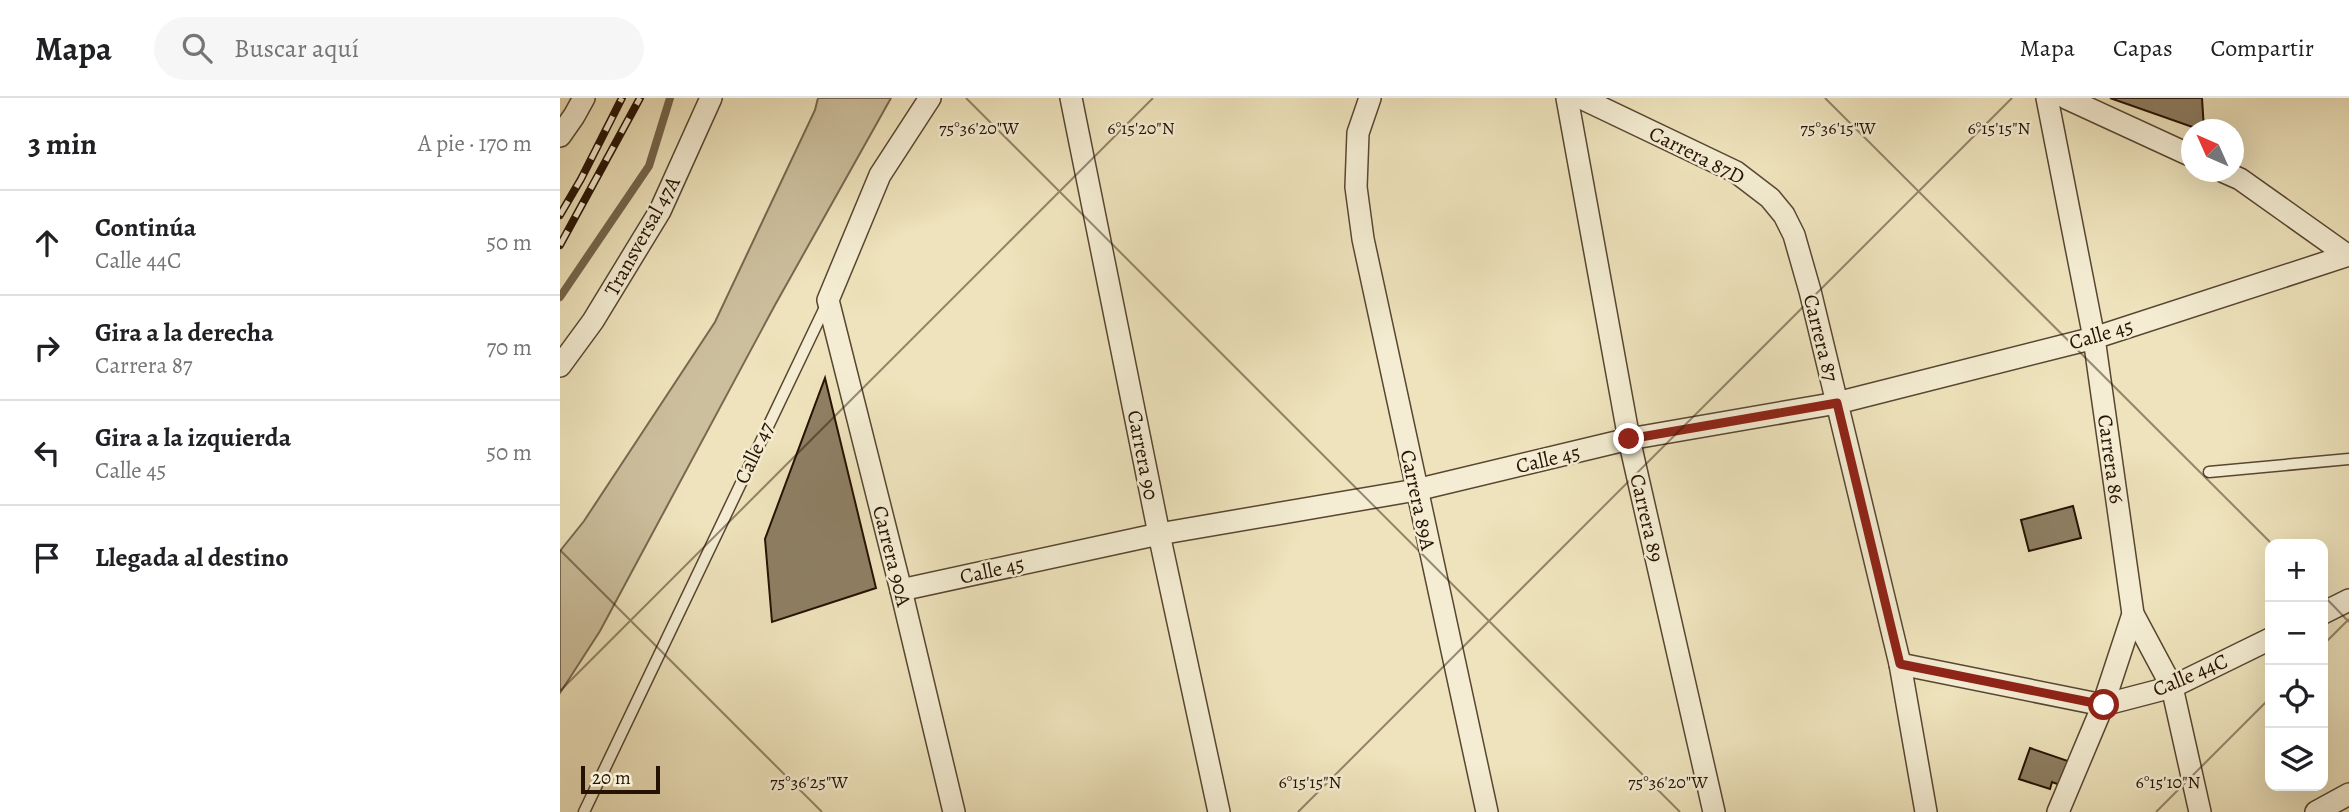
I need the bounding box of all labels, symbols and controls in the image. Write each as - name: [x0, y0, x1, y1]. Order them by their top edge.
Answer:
- search box: [154, 17, 644, 80]
- text: Mapa: [35, 26, 112, 71]
- icon: search: [178, 29, 216, 67]
- text: Buscar aquí: [234, 31, 359, 66]
- text: Mapa: [2020, 32, 2075, 64]
- text: Capas: [2113, 32, 2173, 64]
- text: Compartir: [2211, 32, 2314, 64]
- text: 75°36'20"W: [939, 116, 1019, 140]
- text: 6°15'20"N: [1107, 116, 1175, 140]
- text: 75°36'15"W: [1800, 116, 1876, 140]
- text: 6°15'15"N: [1967, 116, 2031, 140]
- street label: Carrera 87D: [1644, 119, 1750, 191]
- north arrow: [2181, 119, 2244, 182]
- text: 3 min: [28, 124, 97, 164]
- text: A pie · 170 m: [418, 128, 532, 159]
- street label: Transversal 47A: [598, 170, 687, 301]
- text: Continúa: [95, 210, 196, 245]
- icon: ahead: [28, 224, 66, 262]
- text: 50 m: [486, 227, 532, 258]
- text: Calle 44C: [95, 245, 181, 276]
- street label: Carrera 87: [1797, 291, 1845, 385]
- street label: Calle 45: [2066, 312, 2136, 356]
- text: Gira a la derecha: [95, 315, 274, 350]
- icon: right: [28, 329, 66, 367]
- text: 70 m: [486, 332, 532, 363]
- text: Carrera 87: [95, 350, 192, 381]
- street label: Carrera 90: [1121, 408, 1165, 502]
- street label: Carrera 86: [2091, 413, 2131, 506]
- street label: Calle 47: [728, 417, 781, 488]
- text: Gira a la izquierda: [95, 420, 291, 455]
- route end: [1613, 423, 1644, 454]
- icon: left: [28, 434, 66, 472]
- text: 50 m: [486, 437, 532, 468]
- street label: Calle 45: [1513, 438, 1583, 480]
- street label: Carrera 89A: [1394, 447, 1442, 554]
- text: Calle 45: [95, 455, 167, 486]
- street label: Carrera 89: [1623, 471, 1671, 565]
- street label: Carrera 90A: [866, 503, 918, 610]
- icon: arrive: [28, 539, 66, 577]
- map controls: [2265, 539, 2328, 791]
- button: +: [2265, 539, 2328, 602]
- text: Llegada al destino: [95, 540, 289, 575]
- street label: Calle 45: [957, 550, 1027, 590]
- button: −: [2265, 602, 2328, 665]
- street label: Calle 44C: [2148, 647, 2232, 703]
- button: locate: [2265, 665, 2328, 728]
- route start: [2088, 689, 2119, 720]
- button: layers: [2265, 728, 2328, 791]
- scale bar: [581, 763, 660, 795]
- text: 20 m: [592, 765, 631, 791]
- text: 75°36'25"W: [770, 770, 848, 794]
- text: 6°15'15"N: [1278, 770, 1342, 794]
- text: 75°36'20"W: [1628, 770, 1708, 794]
- text: 6°15'10"N: [2136, 770, 2200, 794]

